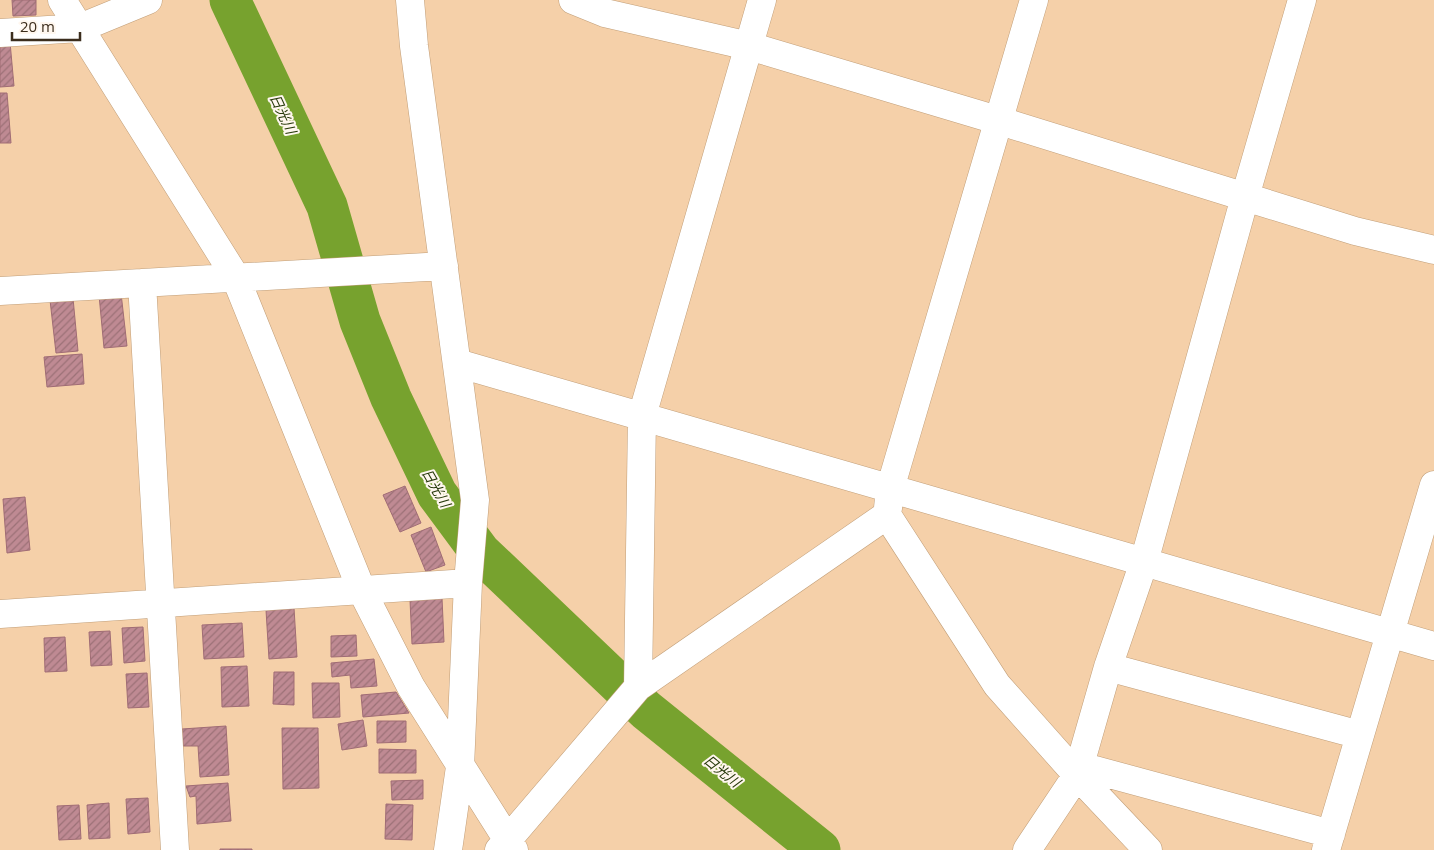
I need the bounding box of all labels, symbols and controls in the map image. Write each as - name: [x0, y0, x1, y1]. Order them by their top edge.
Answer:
- scale bar: [12, 10, 80, 42]
- text: 20 m: [20, 16, 55, 36]
- water label: 日光川: [266, 91, 302, 139]
- water label: 日光川: [418, 465, 456, 512]
- water label: 日光川: [700, 750, 746, 792]

